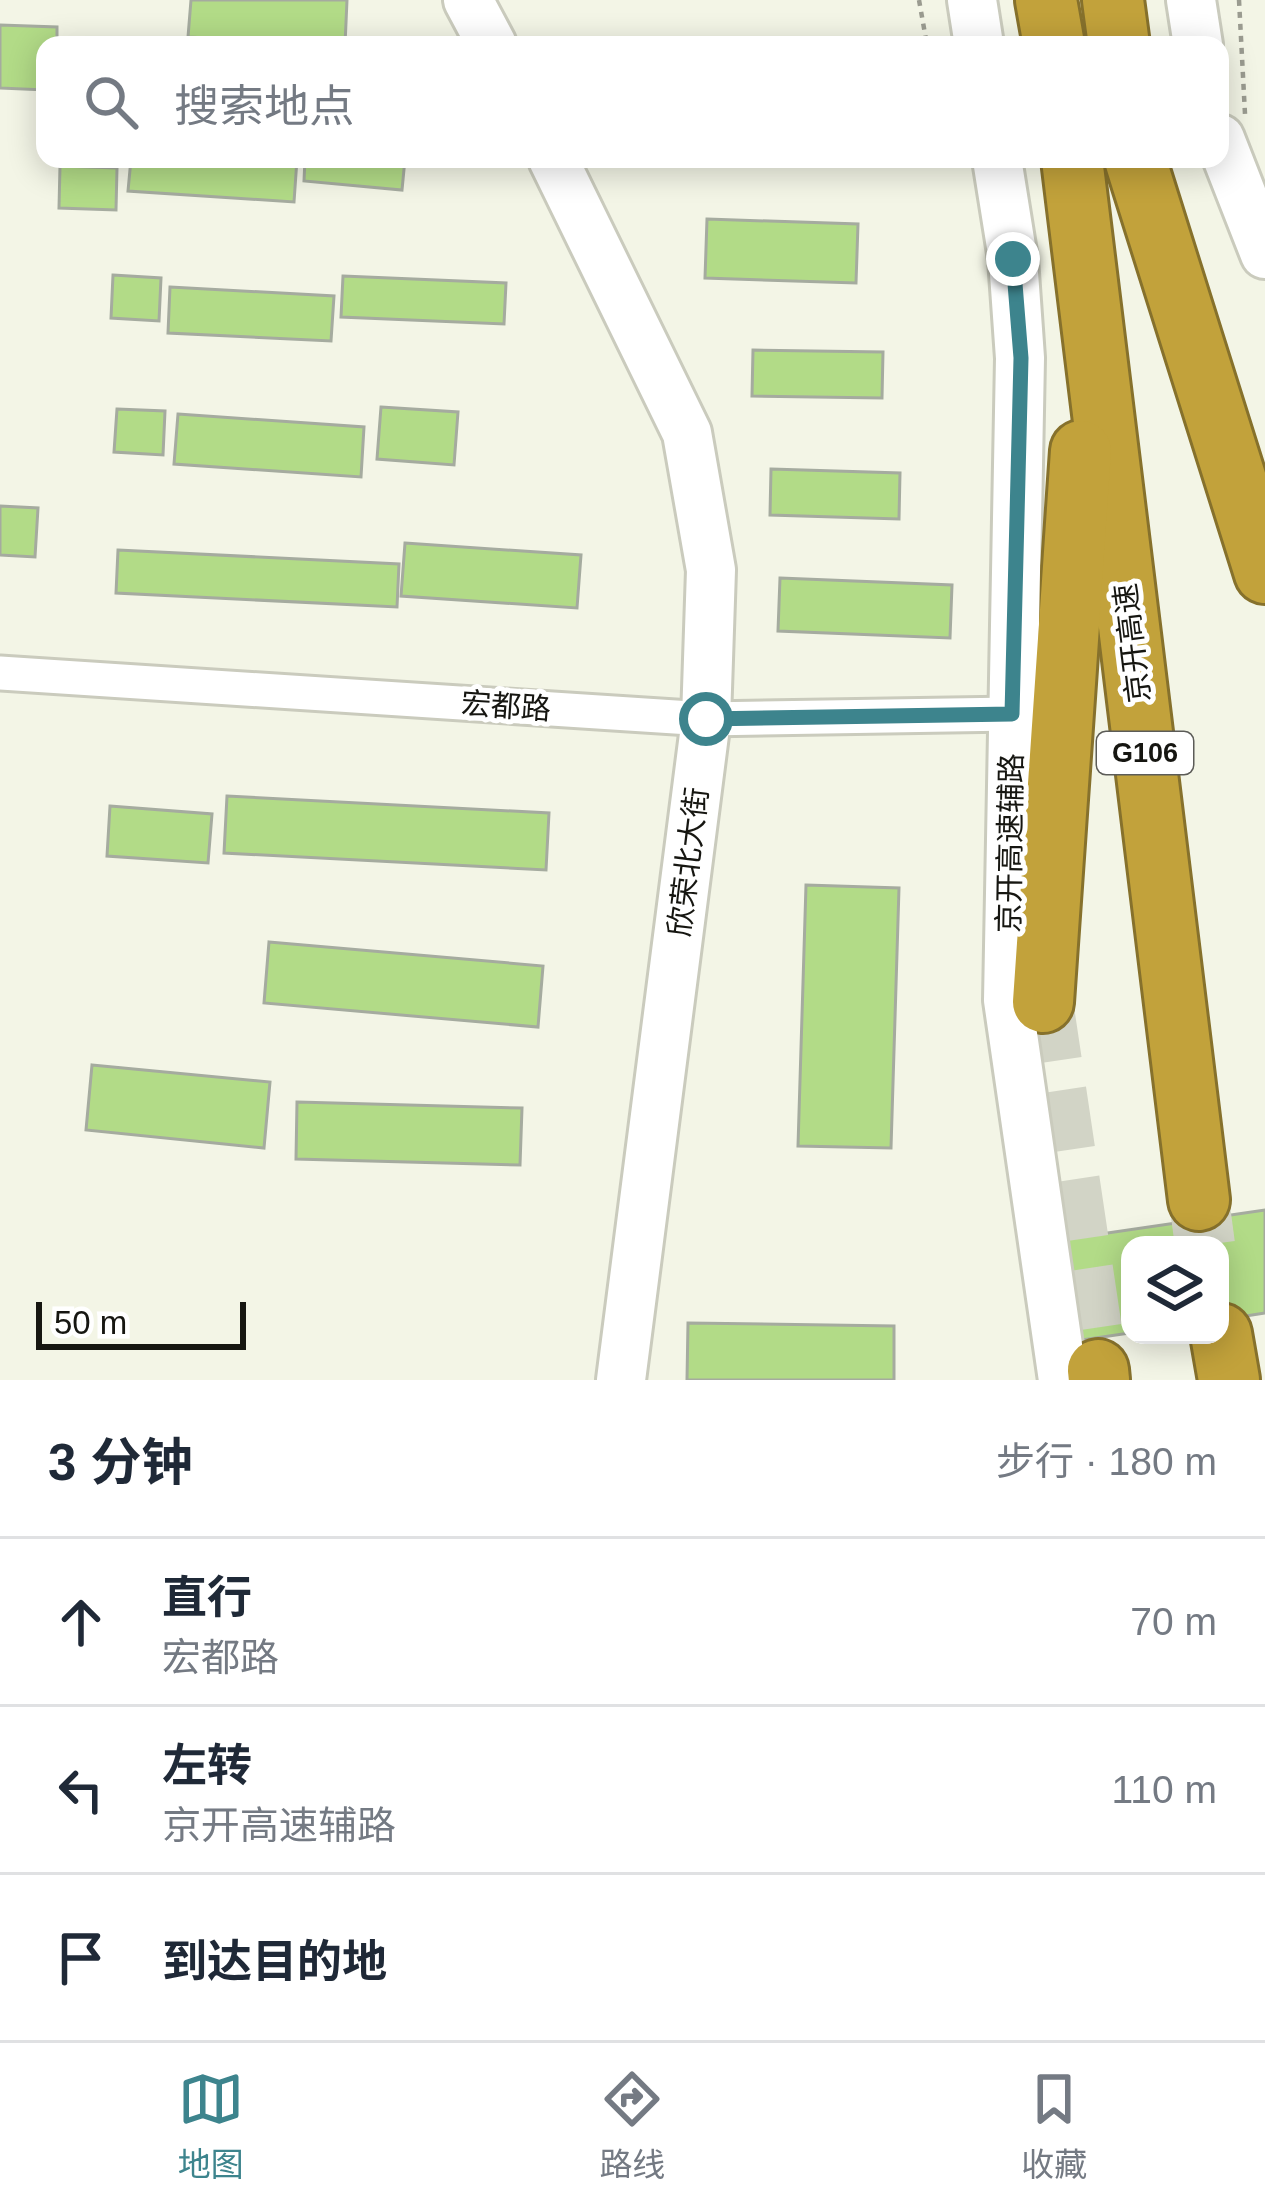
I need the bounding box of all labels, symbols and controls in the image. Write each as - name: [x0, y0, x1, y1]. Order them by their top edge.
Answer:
- search box: [36, 36, 1229, 168]
- icon: search: [78, 69, 144, 135]
- text: 搜索地点: [174, 81, 354, 132]
- route end: [986, 232, 1040, 286]
- street label: 京开高速: [1108, 581, 1156, 705]
- street label: 宏都路: [460, 686, 552, 726]
- route start: [679, 692, 733, 746]
- road number: G106: [1097, 732, 1193, 774]
- street label: 京开高速辅路: [992, 753, 1028, 933]
- street label: 欣荣北大街: [662, 786, 714, 938]
- map controls: [1121, 1236, 1229, 1344]
- button: layers: [1121, 1236, 1229, 1344]
- scale bar: [36, 1296, 246, 1349]
- text: 50 m: [54, 1304, 127, 1341]
- text: 3 分钟: [48, 1434, 193, 1491]
- text: 步行 · 180 m: [996, 1440, 1217, 1483]
- text: 直行: [162, 1572, 252, 1623]
- icon: ahead: [48, 1589, 114, 1655]
- text: 70 m: [1130, 1600, 1217, 1643]
- text: 宏都路: [162, 1636, 279, 1679]
- text: 左转: [162, 1740, 252, 1791]
- icon: left: [48, 1757, 114, 1823]
- text: 110 m: [1112, 1768, 1217, 1811]
- text: 京开高速辅路: [162, 1804, 396, 1847]
- icon: arrive: [48, 1925, 114, 1991]
- text: 到达目的地: [162, 1936, 387, 1987]
- tab: 地图: [178, 2066, 244, 2186]
- tab: 路线: [599, 2066, 665, 2186]
- tab: 收藏: [1021, 2066, 1087, 2186]

